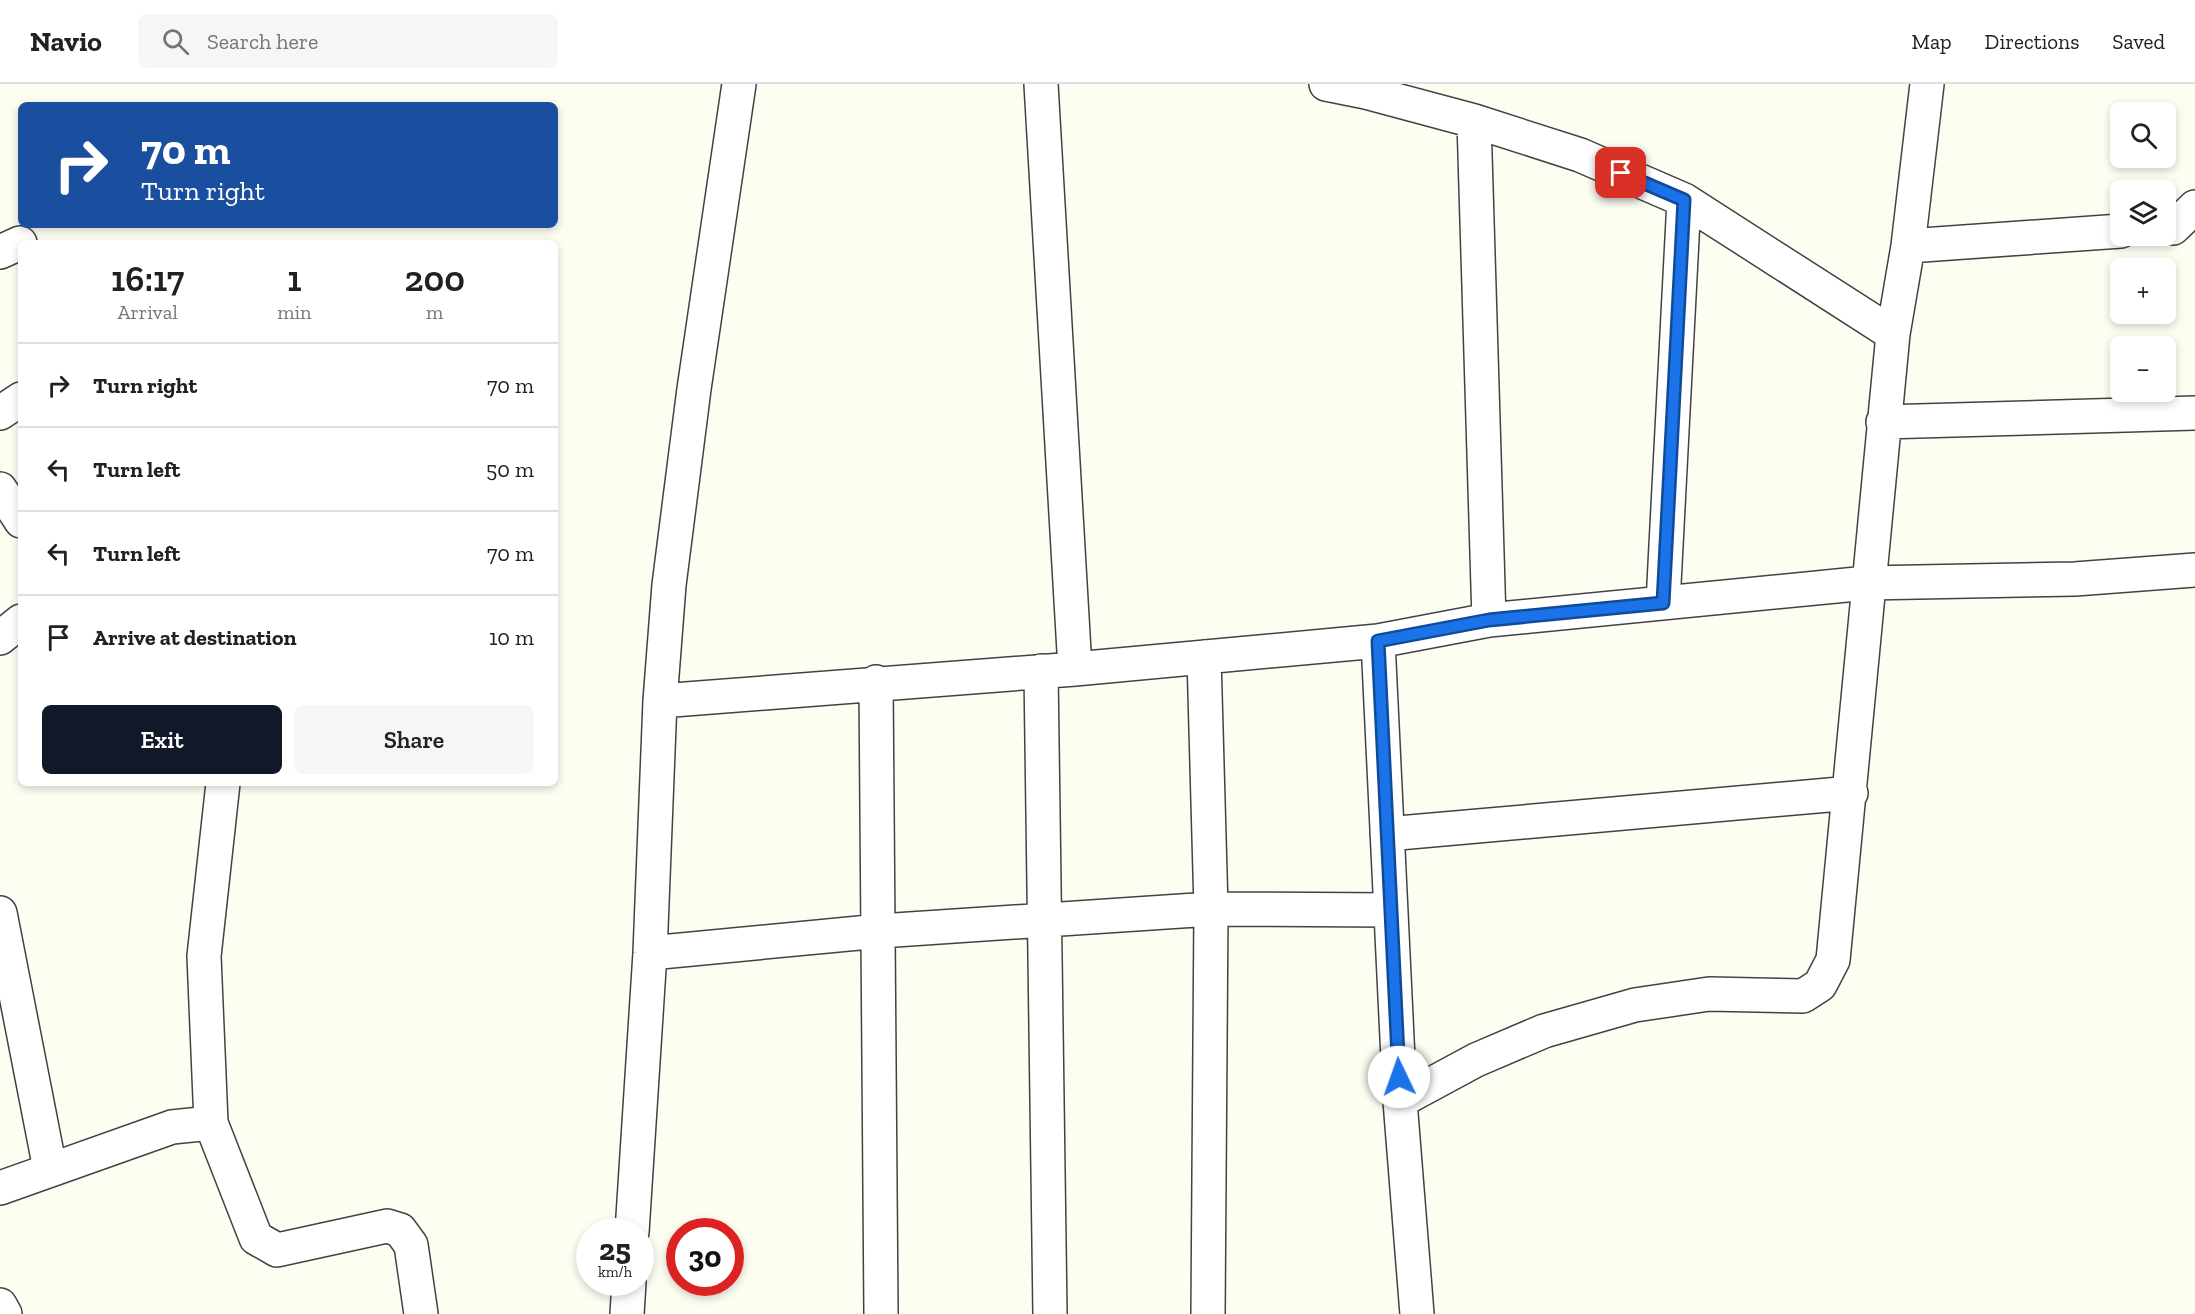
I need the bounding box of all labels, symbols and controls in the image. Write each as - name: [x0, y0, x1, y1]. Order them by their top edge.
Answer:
- search box: [138, 14, 558, 68]
- text: Navio: [30, 25, 102, 58]
- icon: search: [159, 25, 192, 58]
- text: Search here: [207, 28, 318, 55]
- text: Map: [1912, 29, 1952, 54]
- text: Directions: [1985, 29, 2079, 54]
- text: Saved: [2112, 29, 2165, 54]
- map controls: [2110, 102, 2176, 402]
- button: search: [2110, 102, 2176, 168]
- text: 70 m: [141, 124, 231, 175]
- icon: right: [42, 126, 120, 204]
- pin: [1595, 147, 1646, 198]
- icon: arrive: [1604, 156, 1637, 189]
- text: Turn right: [141, 175, 265, 207]
- button: layers: [2110, 180, 2176, 246]
- text: 16:17: [111, 257, 184, 300]
- text: 1: [287, 257, 301, 300]
- text: 200: [404, 257, 465, 300]
- button: +: [2110, 258, 2176, 324]
- text: Arrival: [117, 300, 178, 324]
- text: min: [277, 300, 312, 324]
- text: m: [426, 300, 443, 324]
- button: −: [2110, 336, 2176, 402]
- icon: right: [42, 369, 75, 402]
- text: Turn right: [93, 372, 197, 399]
- text: 70 m: [487, 372, 534, 399]
- icon: left: [42, 453, 75, 486]
- text: Turn left: [93, 456, 180, 483]
- text: 50 m: [486, 456, 534, 483]
- icon: left: [42, 537, 75, 570]
- text: Turn left: [93, 540, 180, 567]
- text: 70 m: [487, 540, 534, 567]
- icon: arrive: [42, 621, 75, 654]
- text: Arrive at destination: [93, 624, 296, 651]
- text: 10 m: [489, 624, 534, 651]
- button: Exit: [42, 705, 282, 774]
- button: Share: [294, 705, 534, 774]
- position arrow: [1367, 1045, 1431, 1109]
- speed limit sign: 30: [666, 1218, 744, 1296]
- text: 25: [599, 1232, 631, 1268]
- text: km/h: [598, 1263, 632, 1281]

